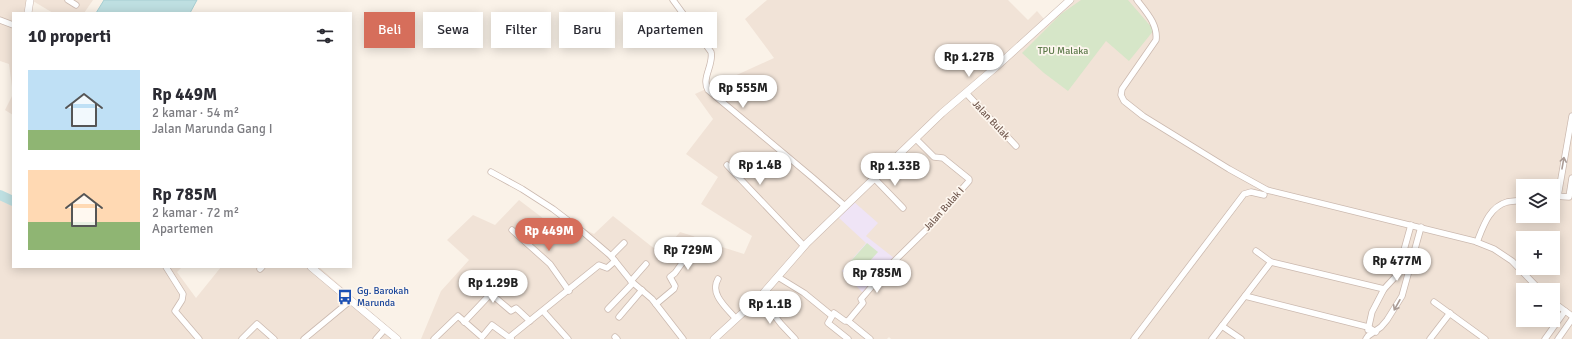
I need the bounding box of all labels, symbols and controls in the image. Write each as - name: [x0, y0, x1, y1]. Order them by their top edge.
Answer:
- chip: Beli: [364, 12, 415, 48]
- chip: Sewa: [423, 12, 483, 48]
- chip: Filter: [491, 12, 551, 48]
- chip: Baru: [559, 12, 615, 48]
- chip: Apartemen: [623, 12, 717, 48]
- icon: filters: [314, 25, 336, 47]
- text: 10 properti: [28, 26, 111, 47]
- pin: Rp 1.27B: [928, 44, 1010, 78]
- park label: TPU Malaka: [1038, 45, 1088, 57]
- text: Rp 1.27B: [944, 49, 994, 65]
- pin: Rp 555M: [706, 75, 780, 109]
- text: Rp 555M: [718, 80, 768, 96]
- text: Rp 449M: [152, 84, 217, 105]
- icon: home: [60, 86, 108, 134]
- street label: Jalan Bulak: [970, 98, 1012, 142]
- text: 2 kamar · 54 m²: [152, 105, 239, 121]
- text: Jalan Marunda Gang I: [152, 121, 272, 137]
- pin: Rp 1.4B: [723, 152, 797, 186]
- pin: Rp 1.33B: [854, 153, 936, 187]
- text: Rp 1.4B: [738, 157, 782, 173]
- one-way arrow: [1559, 157, 1567, 170]
- text: Rp 1.33B: [870, 158, 920, 174]
- map controls: [1516, 179, 1560, 327]
- button: layers: [1516, 179, 1560, 223]
- text: Rp 785M: [152, 184, 217, 205]
- street label: Jalan Bulak I: [921, 185, 967, 233]
- icon: home: [60, 186, 108, 234]
- text: 2 kamar · 72 m²: [152, 205, 239, 221]
- pin: Rp 449M: [512, 218, 586, 252]
- text: Apartemen: [152, 221, 213, 237]
- text: Rp 449M: [524, 223, 574, 239]
- button: +: [1516, 231, 1560, 275]
- pin: Rp 729M: [651, 237, 725, 271]
- text: Rp 729M: [663, 242, 713, 258]
- pin: Rp 477M: [1360, 248, 1434, 282]
- text: Rp 477M: [1372, 253, 1422, 269]
- pin: Rp 785M: [840, 260, 914, 294]
- text: Rp 785M: [852, 265, 902, 281]
- pin: Rp 1.29B: [452, 270, 534, 304]
- text: Rp 1.29B: [468, 275, 518, 291]
- button: −: [1516, 283, 1560, 327]
- place label: Gg. Barokah Marunda: [357, 285, 409, 309]
- bus stop icon: Gg. Barokah Marunda: [336, 288, 354, 306]
- pin: Rp 1.1B: [733, 291, 807, 325]
- text: Rp 1.1B: [748, 296, 792, 312]
- one-way arrow: [1393, 298, 1401, 310]

